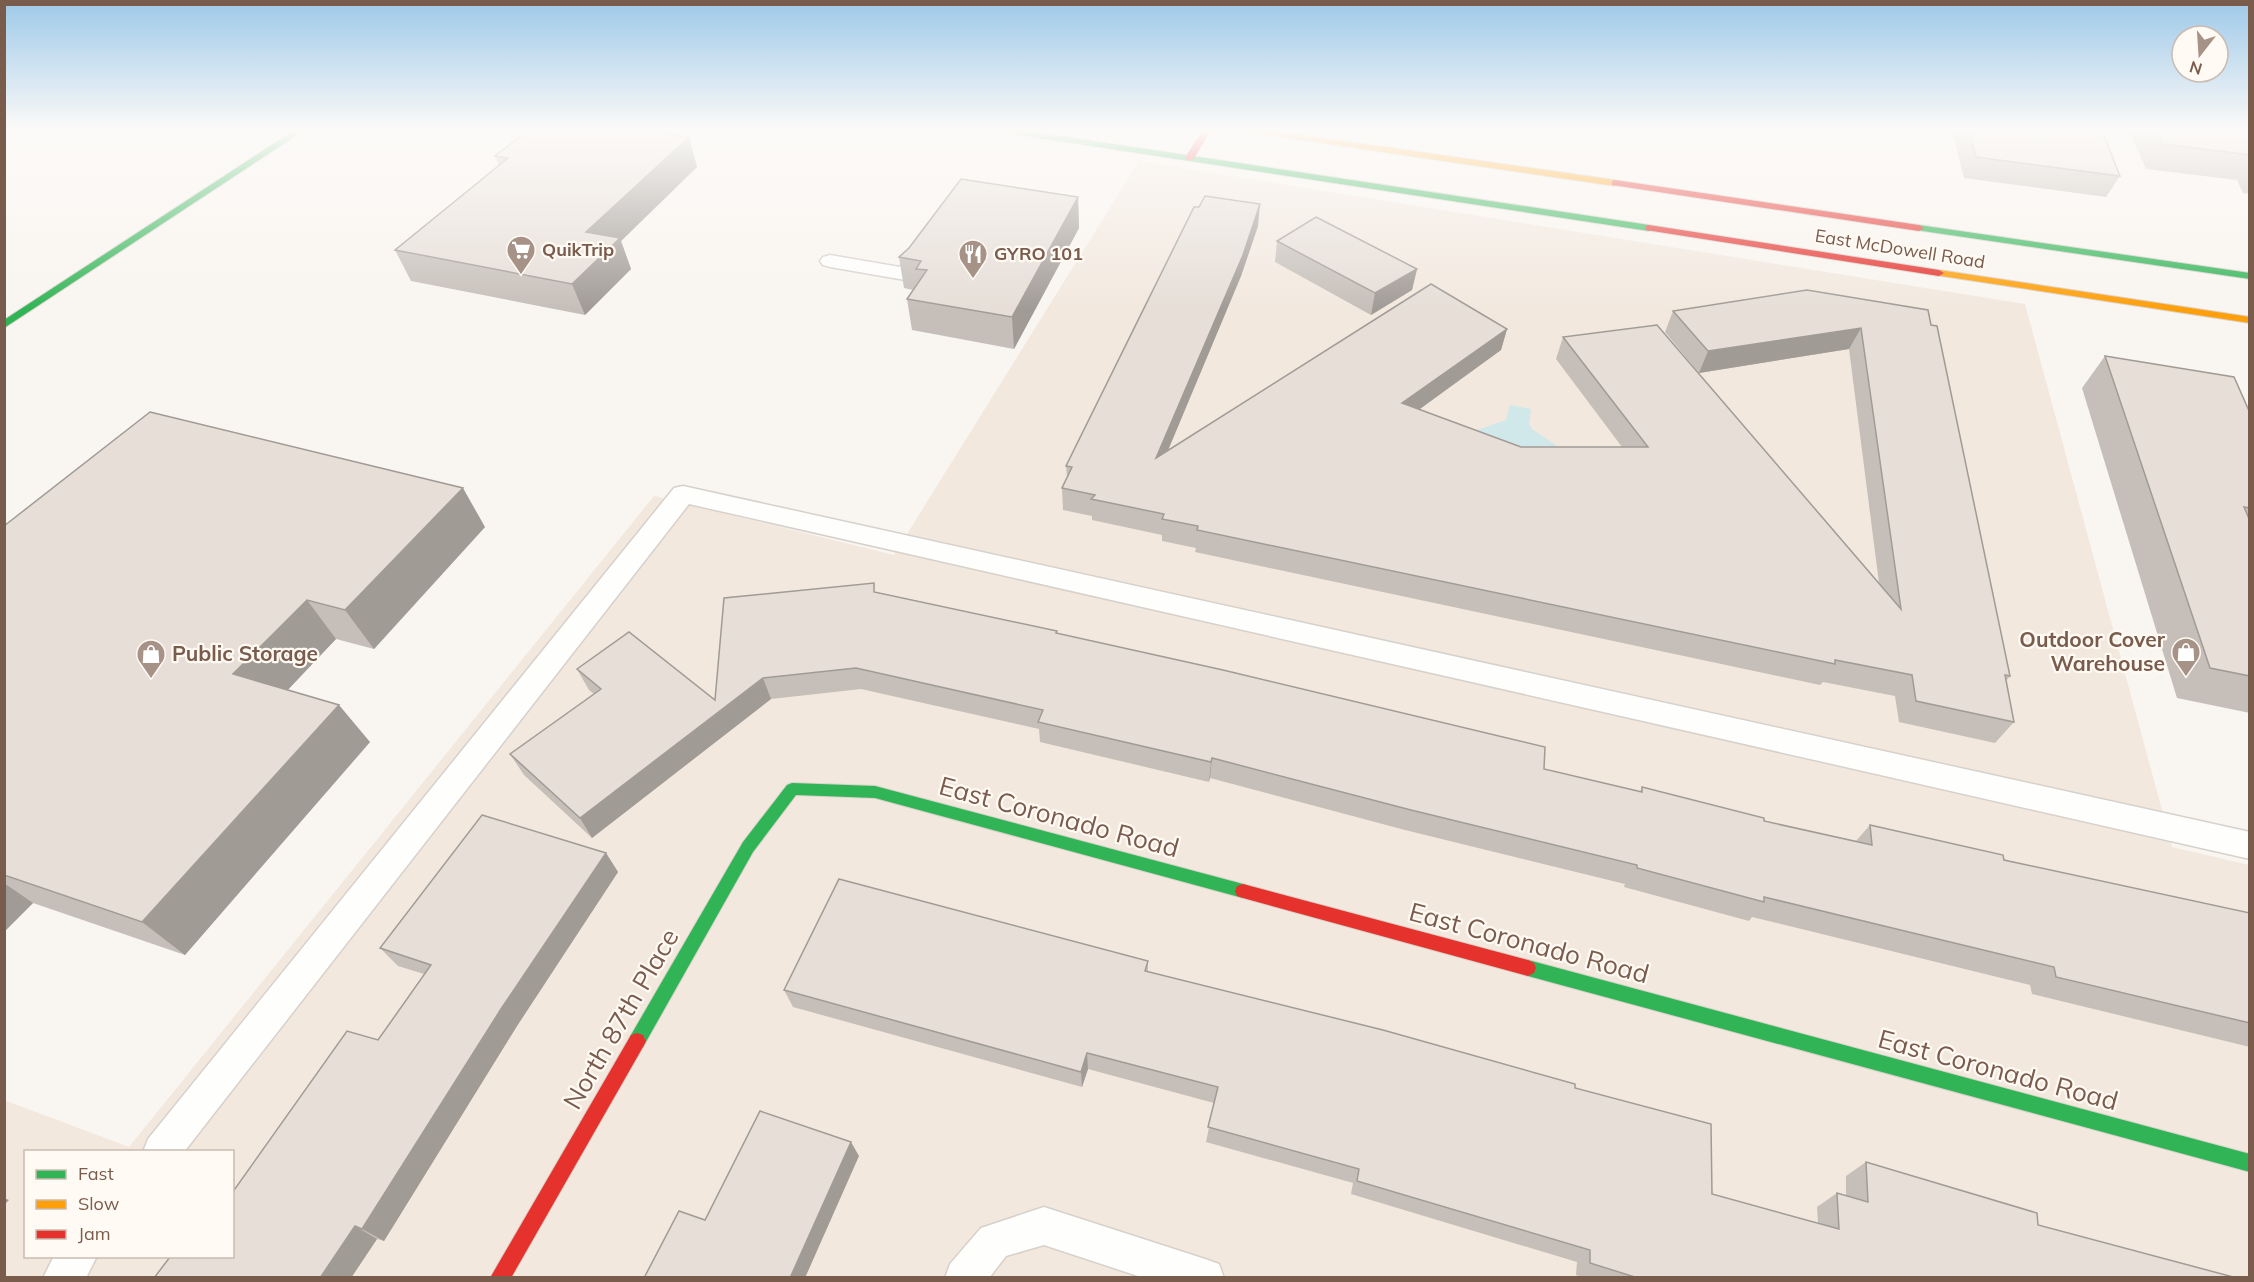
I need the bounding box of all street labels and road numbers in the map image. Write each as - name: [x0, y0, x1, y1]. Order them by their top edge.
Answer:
- street label: East McDowell Road: [1813, 224, 1987, 273]
- street label: East Coronado Road: [936, 769, 1183, 864]
- street label: East Coronado Road: [1406, 895, 1653, 990]
- street label: North 87th Place: [555, 922, 686, 1115]
- street label: East Coronado Road: [1875, 1022, 2122, 1117]

